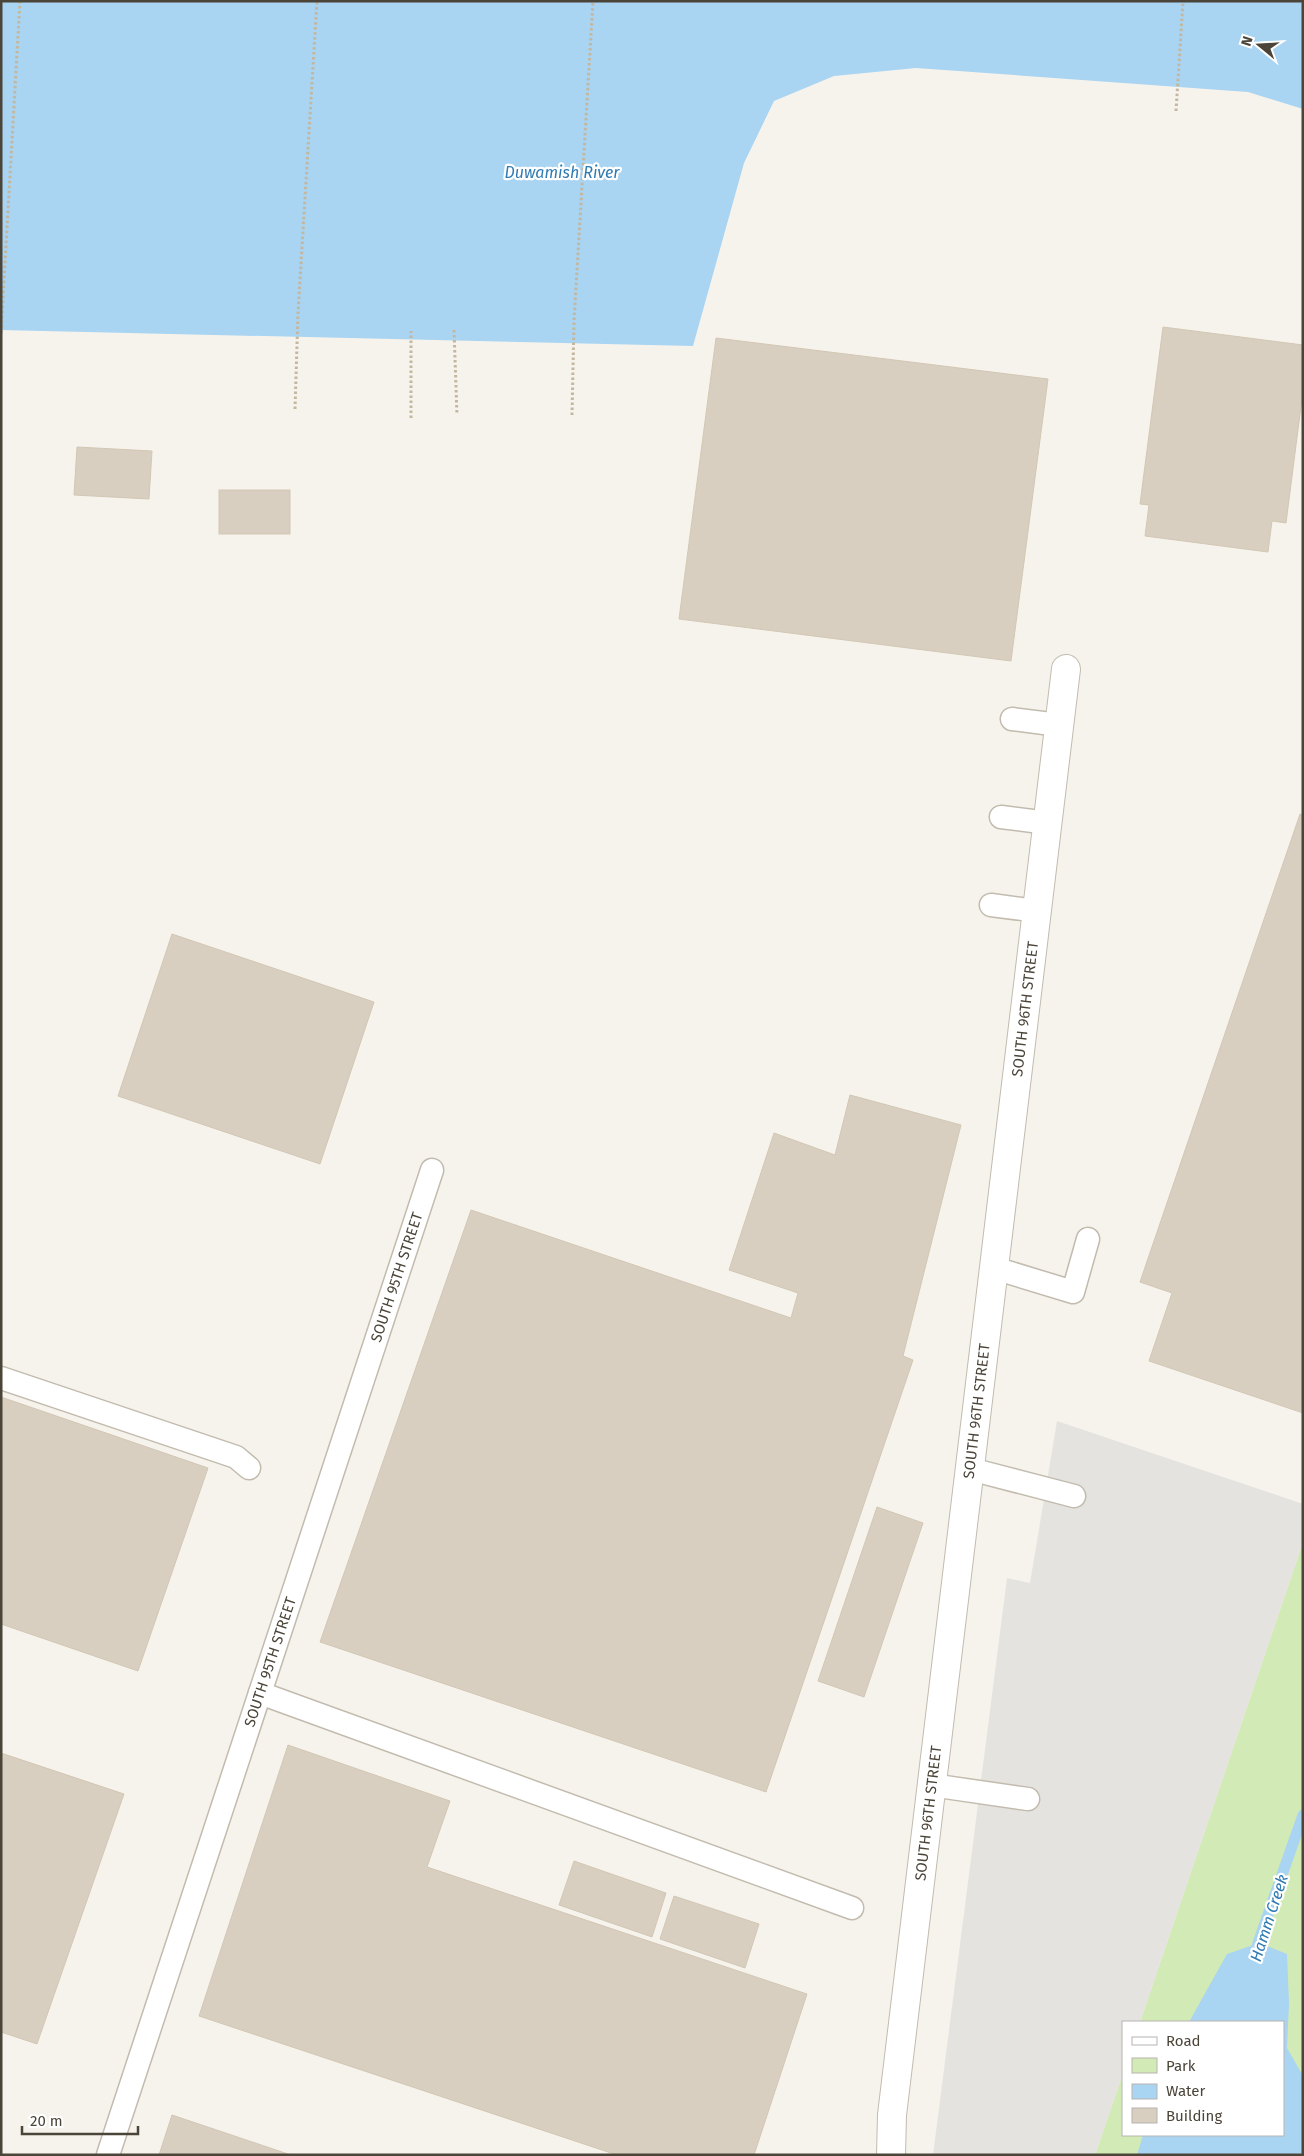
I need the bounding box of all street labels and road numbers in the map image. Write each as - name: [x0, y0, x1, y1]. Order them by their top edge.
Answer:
- street label: SOUTH 96TH STREET: [1008, 940, 1042, 1078]
- street label: SOUTH 95TH STREET: [367, 1210, 427, 1345]
- street label: SOUTH 96TH STREET: [960, 1342, 994, 1480]
- street label: SOUTH 95TH STREET: [240, 1594, 300, 1729]
- street label: SOUTH 96TH STREET: [911, 1744, 945, 1882]

